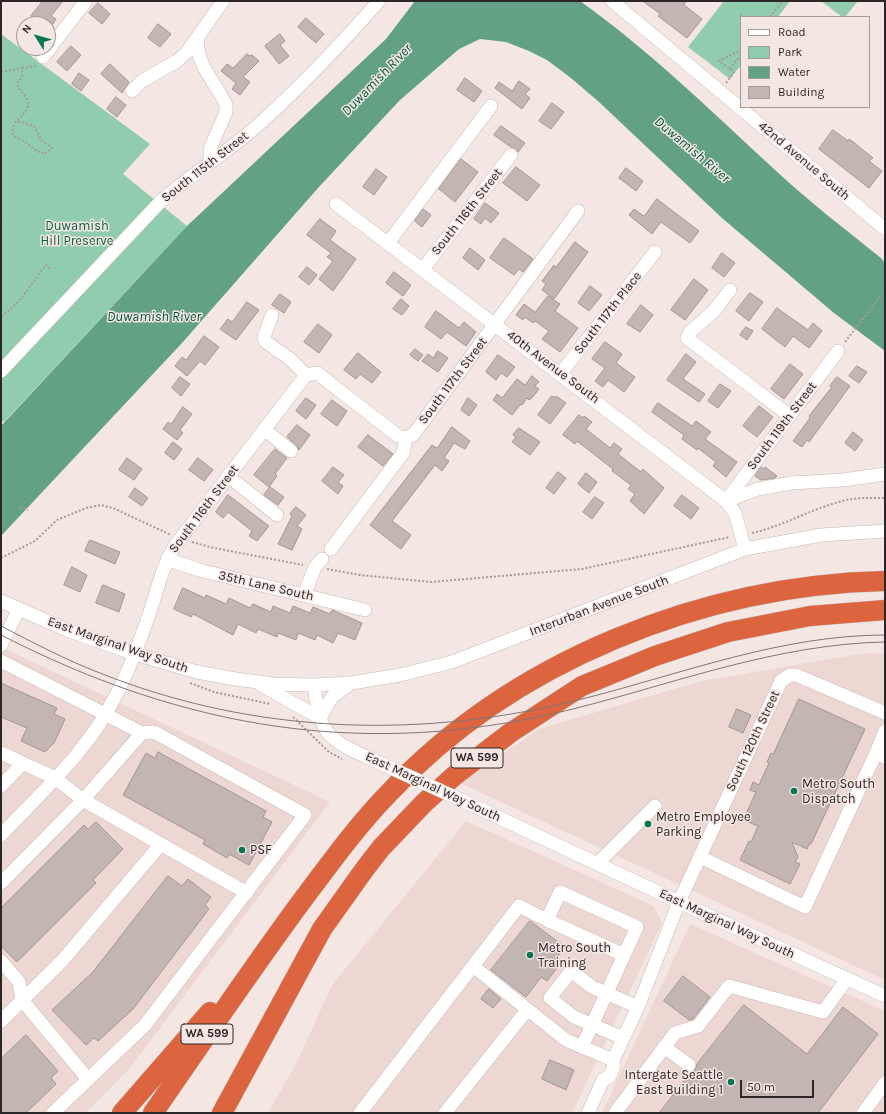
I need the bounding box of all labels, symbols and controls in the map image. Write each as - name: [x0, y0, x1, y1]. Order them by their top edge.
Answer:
- north arrow: [16, 16, 56, 56]
- legend: [740, 16, 870, 108]
- text: N: [19, 22, 34, 36]
- text: Road: [778, 25, 806, 39]
- water label: Duwamish River: [338, 40, 416, 120]
- text: Park: [778, 45, 802, 59]
- text: Water: [778, 65, 810, 79]
- text: Building: [778, 85, 824, 99]
- water label: Duwamish River: [651, 113, 733, 187]
- street label: 42nd Avenue South: [755, 118, 853, 204]
- street label: South 115th Street: [158, 128, 252, 206]
- street label: South 116th Street: [428, 165, 506, 259]
- park label: Duwamish Hill Preserve: [41, 218, 113, 249]
- street label: South 117th Place: [571, 269, 645, 357]
- water label: Duwamish River: [107, 309, 201, 325]
- street label: 40th Avenue South: [503, 327, 603, 407]
- street label: South 117th Street: [415, 334, 491, 428]
- street label: South 119th Street: [744, 379, 820, 473]
- street label: South 116th Street: [166, 462, 242, 556]
- street label: 35th Lane South: [217, 567, 315, 605]
- street label: Interurban Avenue South: [527, 572, 671, 640]
- street label: East Marginal Way South: [46, 614, 190, 676]
- street label: South 120th Street: [723, 688, 783, 794]
- road number: WA 599: [451, 748, 503, 768]
- street label: East Marginal Way South: [363, 749, 503, 825]
- place label: Metro South Dispatch: [802, 776, 875, 807]
- marker: Metro South Dispatch: [789, 786, 799, 796]
- place label: Metro Employee Parking: [656, 809, 751, 840]
- marker: Metro Employee Parking: [643, 819, 653, 829]
- place label: PSF: [250, 842, 272, 858]
- marker: PSF: [237, 845, 247, 855]
- street label: East Marginal Way South: [657, 886, 797, 962]
- place label: Metro South Training: [538, 940, 611, 971]
- marker: Metro South Training: [525, 950, 535, 960]
- road number: WA 599: [181, 1024, 233, 1044]
- place label: Intergate Seattle East Building 1: [625, 1067, 723, 1098]
- scale bar: [742, 1072, 816, 1098]
- marker: Intergate Seattle East Building 1: [726, 1077, 736, 1087]
- text: 50 m: [747, 1080, 775, 1094]

